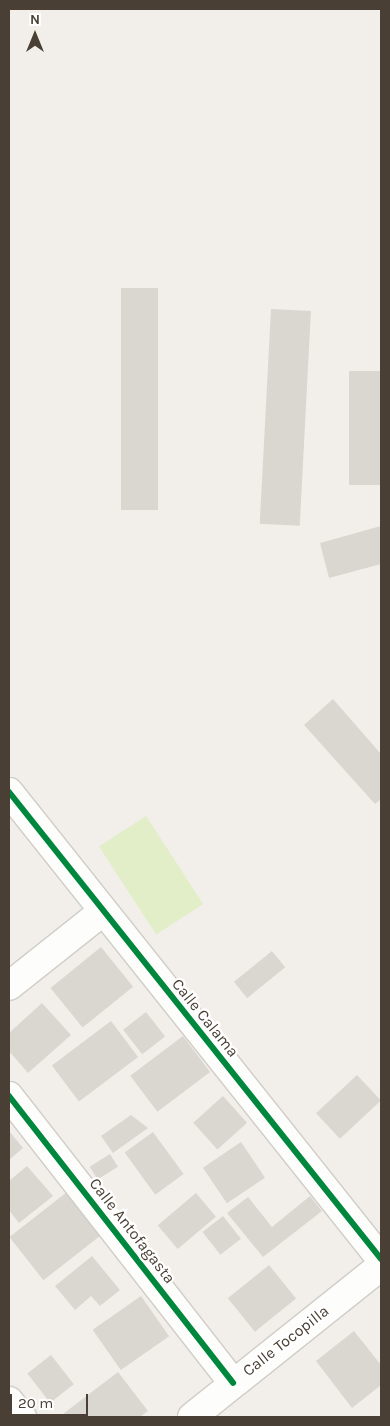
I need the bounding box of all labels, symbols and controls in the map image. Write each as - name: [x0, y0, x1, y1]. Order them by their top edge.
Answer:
- north arrow: [10, 10, 60, 60]
- text: N: [30, 11, 40, 28]
- street label: Calle Calama: [168, 975, 242, 1061]
- street label: Calle Antofagasta: [85, 1174, 179, 1288]
- street label: Calle Tocopilla: [239, 1301, 333, 1381]
- scale bar: [12, 1384, 90, 1416]
- text: 20 m: [18, 1394, 53, 1412]

